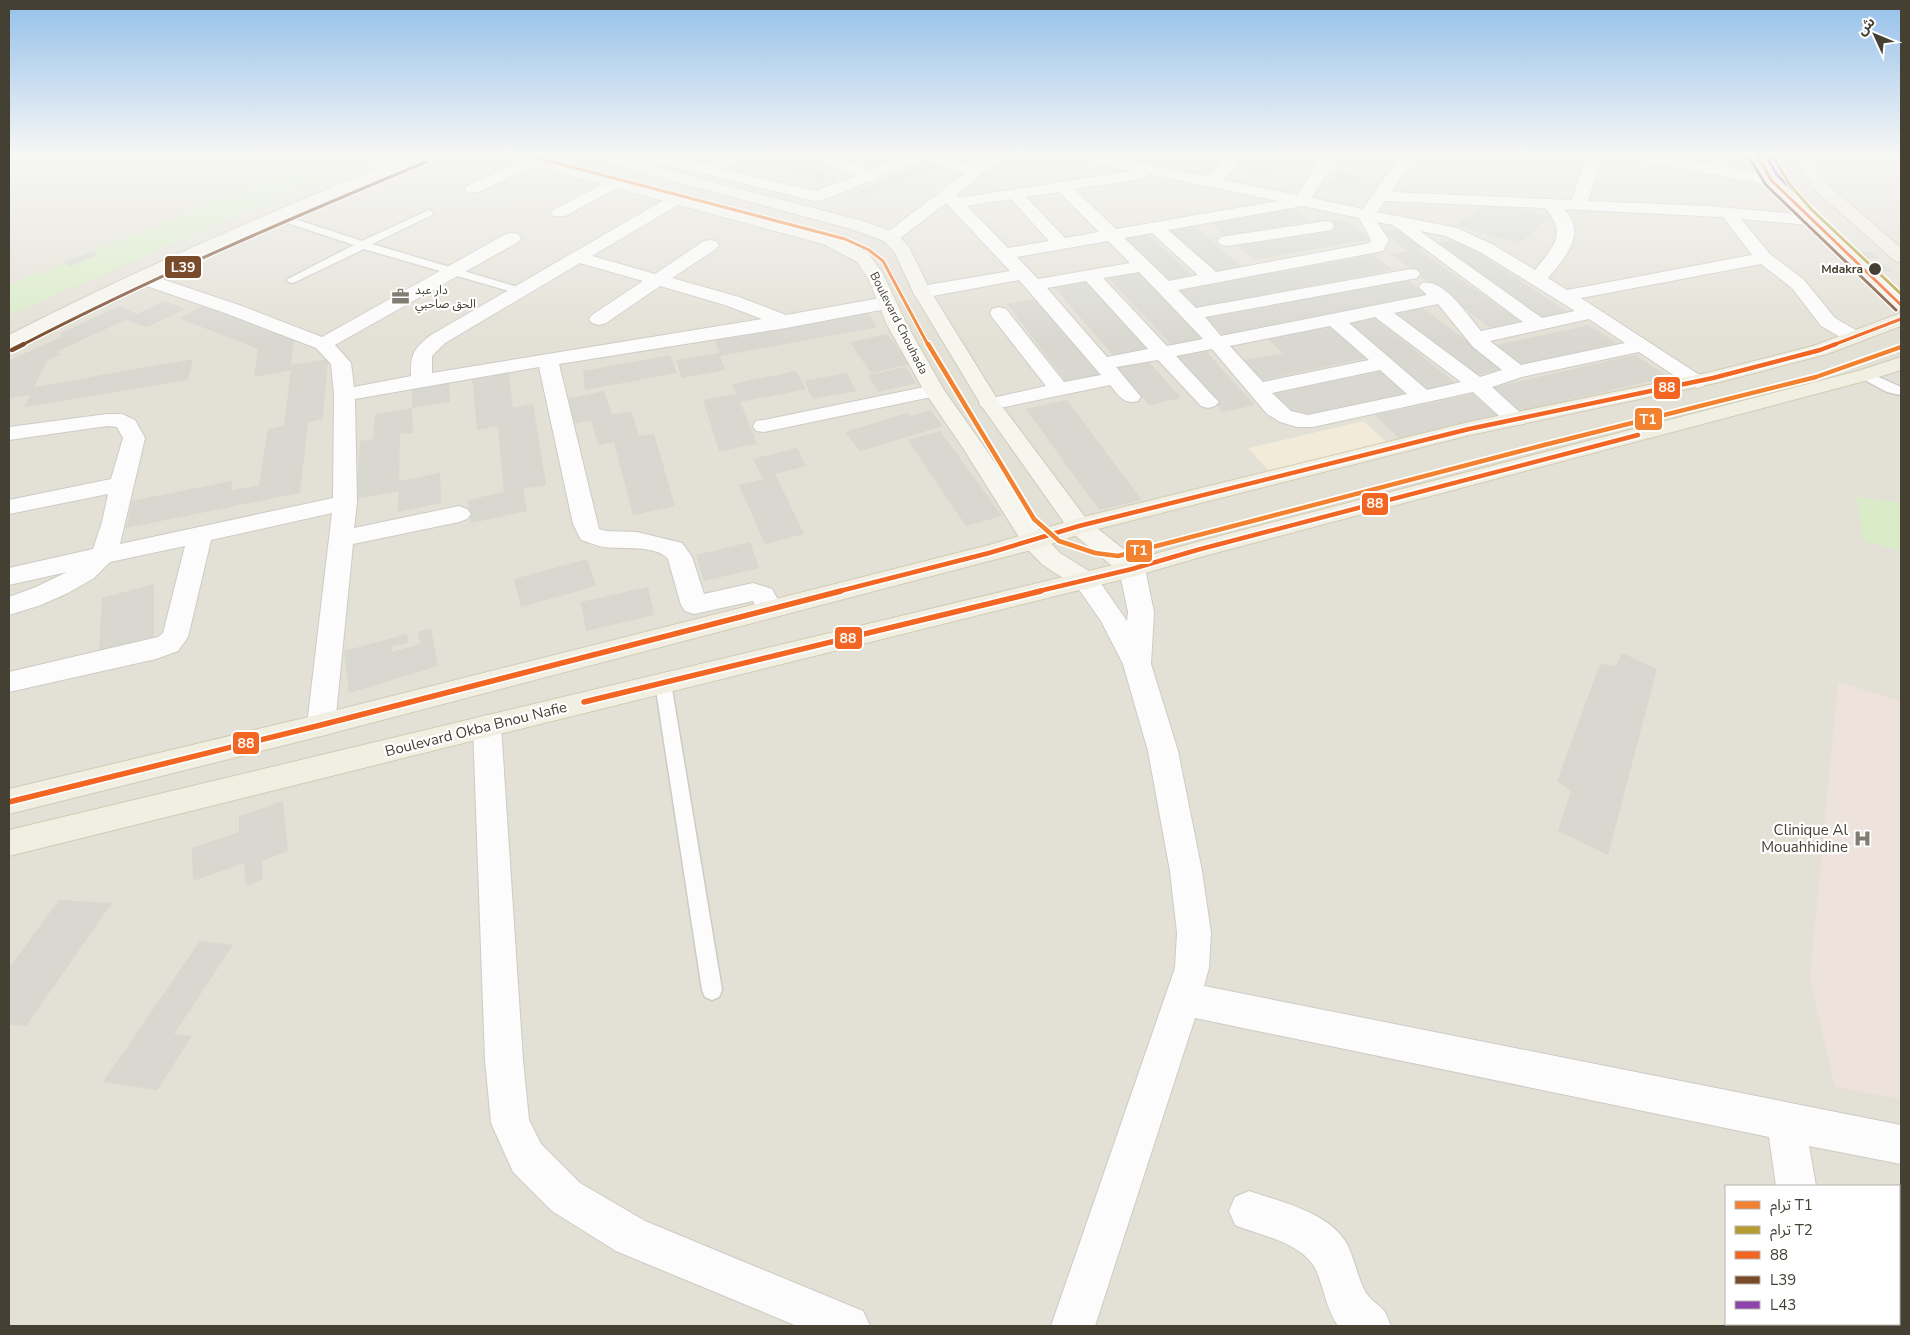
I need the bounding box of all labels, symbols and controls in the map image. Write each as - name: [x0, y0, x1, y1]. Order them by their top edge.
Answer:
- north arrow: [1850, 10, 1900, 60]
- text: ش: [1853, 13, 1880, 40]
- line badge: L39: [164, 255, 202, 279]
- text: L39: [171, 258, 195, 277]
- place label: Mdakra: [1821, 261, 1863, 277]
- marker: Mdakra: [1867, 261, 1883, 277]
- street label: Boulevard Chouhada: [866, 269, 932, 377]
- place label: دار عبد الحق صاحبي: [415, 282, 476, 314]
- office icon: دار عبد الحق صاحبي: [391, 287, 411, 307]
- line badge: 88: [1653, 376, 1681, 400]
- text: 88: [1659, 378, 1675, 397]
- line badge: T1: [1634, 407, 1663, 431]
- text: T1: [1639, 410, 1657, 429]
- line badge: 88: [1361, 492, 1389, 516]
- text: 88: [1367, 494, 1383, 513]
- line badge: T1: [1125, 539, 1153, 563]
- text: T1: [1130, 541, 1148, 560]
- line badge: 88: [834, 626, 863, 650]
- text: 88: [840, 629, 856, 648]
- street label: Boulevard Okba Bnou Nafie: [383, 697, 569, 761]
- line badge: 88: [232, 731, 260, 755]
- text: 88: [238, 734, 254, 753]
- place label: Clinique Al Mouahhidine: [1761, 820, 1849, 857]
- hospital icon: Clinique Al Mouahhidine: [1852, 829, 1872, 849]
- legend: [1725, 1185, 1900, 1325]
- text: ترام T1: [1770, 1195, 1813, 1216]
- text: ترام T2: [1770, 1220, 1813, 1241]
- text: 88: [1770, 1245, 1788, 1265]
- text: L39: [1770, 1270, 1796, 1290]
- text: L43: [1770, 1295, 1796, 1315]

